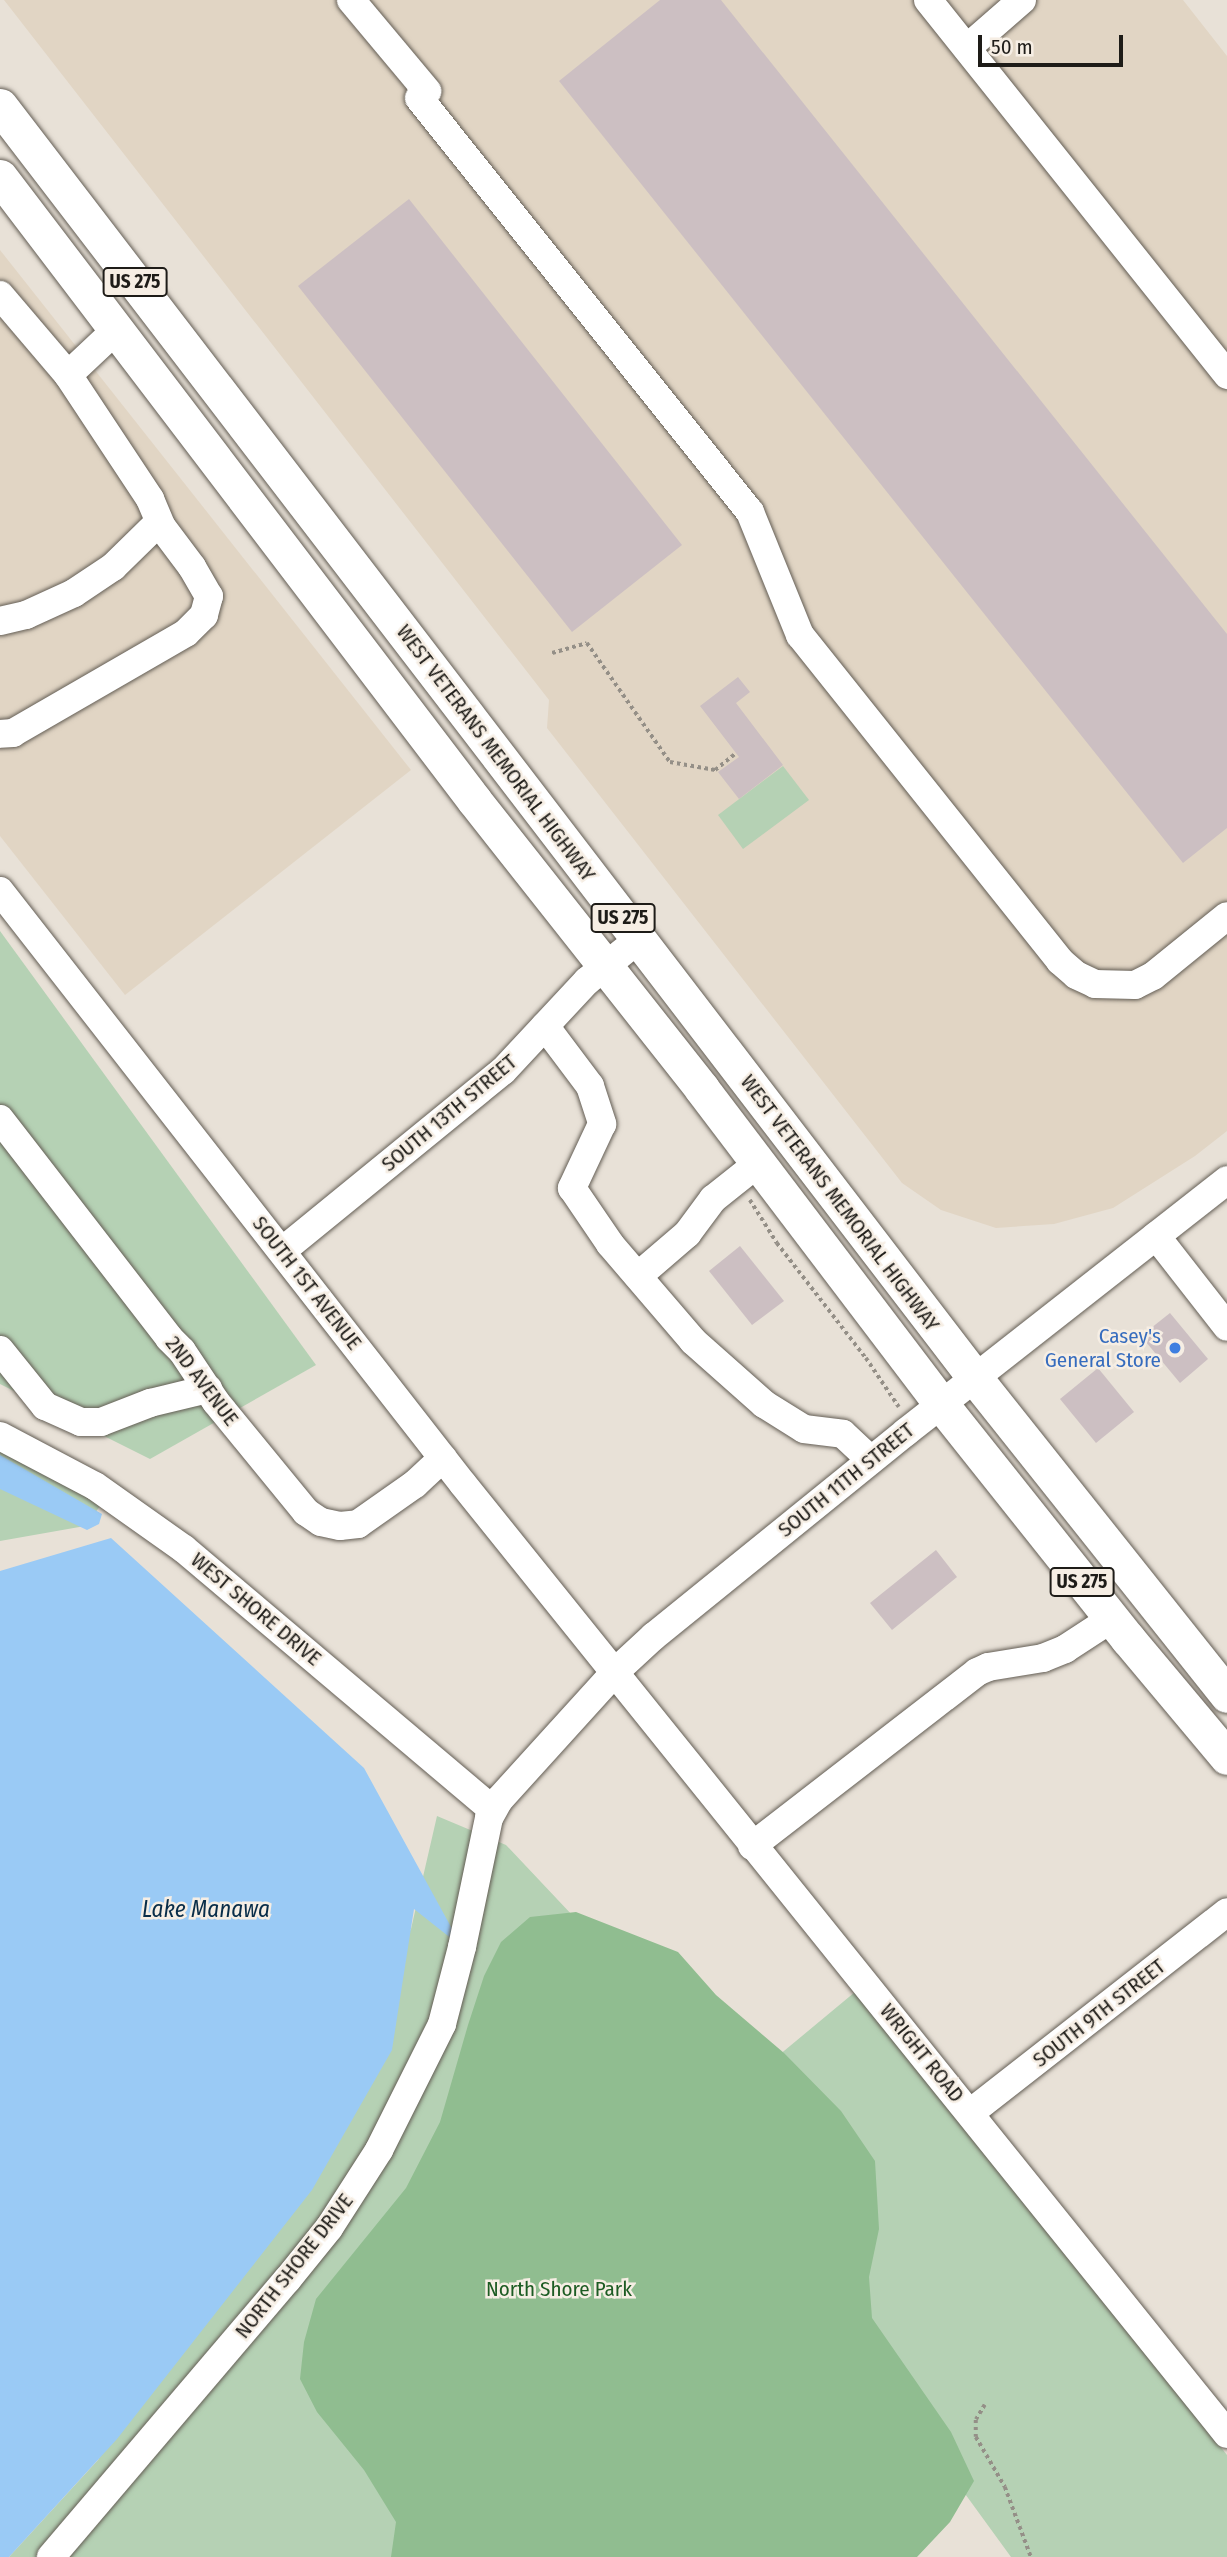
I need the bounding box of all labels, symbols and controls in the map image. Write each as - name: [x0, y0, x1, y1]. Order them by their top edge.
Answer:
- scale bar: [982, 21, 1127, 65]
- text: 50 m: [991, 34, 1033, 60]
- road number: US 275: [102, 266, 168, 298]
- street label: WEST VETERANS MEMORIAL HIGHWAY: [391, 620, 601, 886]
- road number: US 275: [590, 902, 656, 934]
- street label: SOUTH 13TH STREET: [376, 1049, 522, 1177]
- street label: WEST VETERANS MEMORIAL HIGHWAY: [735, 1070, 945, 1336]
- street label: SOUTH 1ST AVENUE: [247, 1211, 367, 1355]
- place label: Casey's General Store: [1045, 1323, 1161, 1373]
- street label: 2ND AVENUE: [160, 1331, 244, 1431]
- marker: Casey's General Store: [1167, 1340, 1183, 1356]
- street label: SOUTH 11TH STREET: [773, 1418, 919, 1542]
- street label: WEST SHORE DRIVE: [186, 1547, 326, 1671]
- road number: US 275: [1049, 1566, 1115, 1598]
- water label: Lake Manawa: [142, 1895, 270, 1923]
- street label: SOUTH 9TH STREET: [1028, 1953, 1170, 2073]
- street label: WRIGHT ROAD: [875, 1999, 969, 2107]
- street label: NORTH SHORE DRIVE: [230, 2189, 358, 2343]
- park label: North Shore Park: [486, 2276, 632, 2302]

